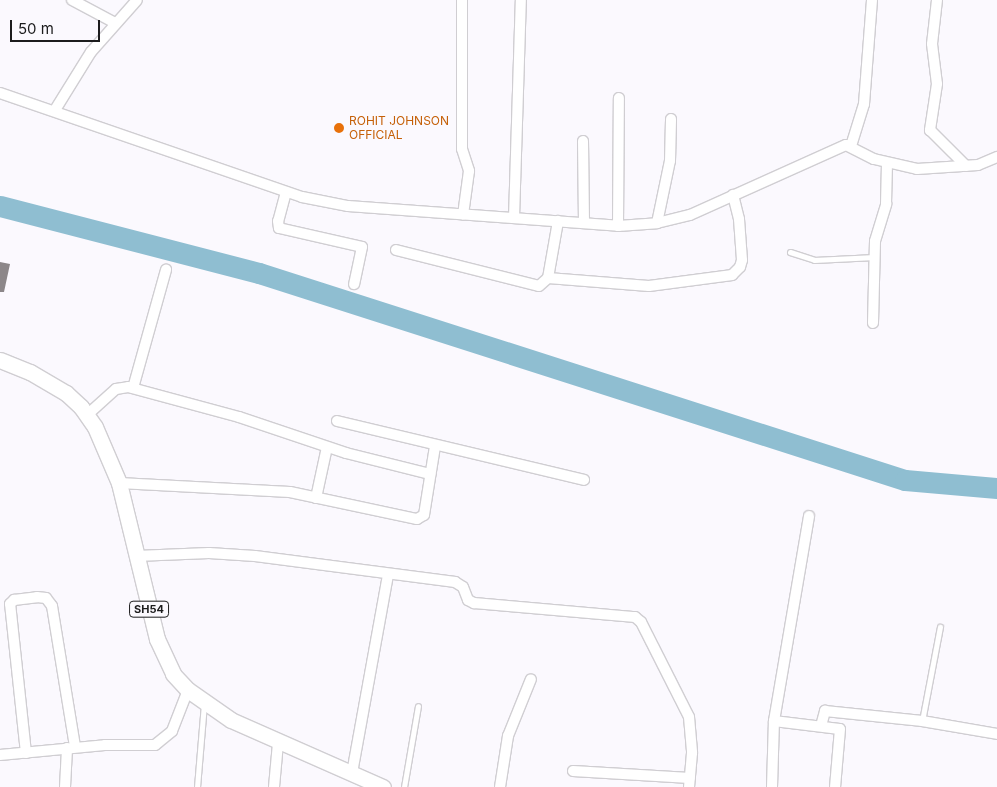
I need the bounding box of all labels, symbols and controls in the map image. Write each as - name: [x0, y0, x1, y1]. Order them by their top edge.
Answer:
- scale bar: [12, 10, 102, 42]
- text: 50 m: [18, 19, 54, 38]
- place label: ROHIT JOHNSON OFFICIAL: [349, 114, 449, 142]
- marker: ROHIT JOHNSON OFFICIAL: [333, 122, 345, 134]
- road number: SH54: [129, 600, 169, 618]

